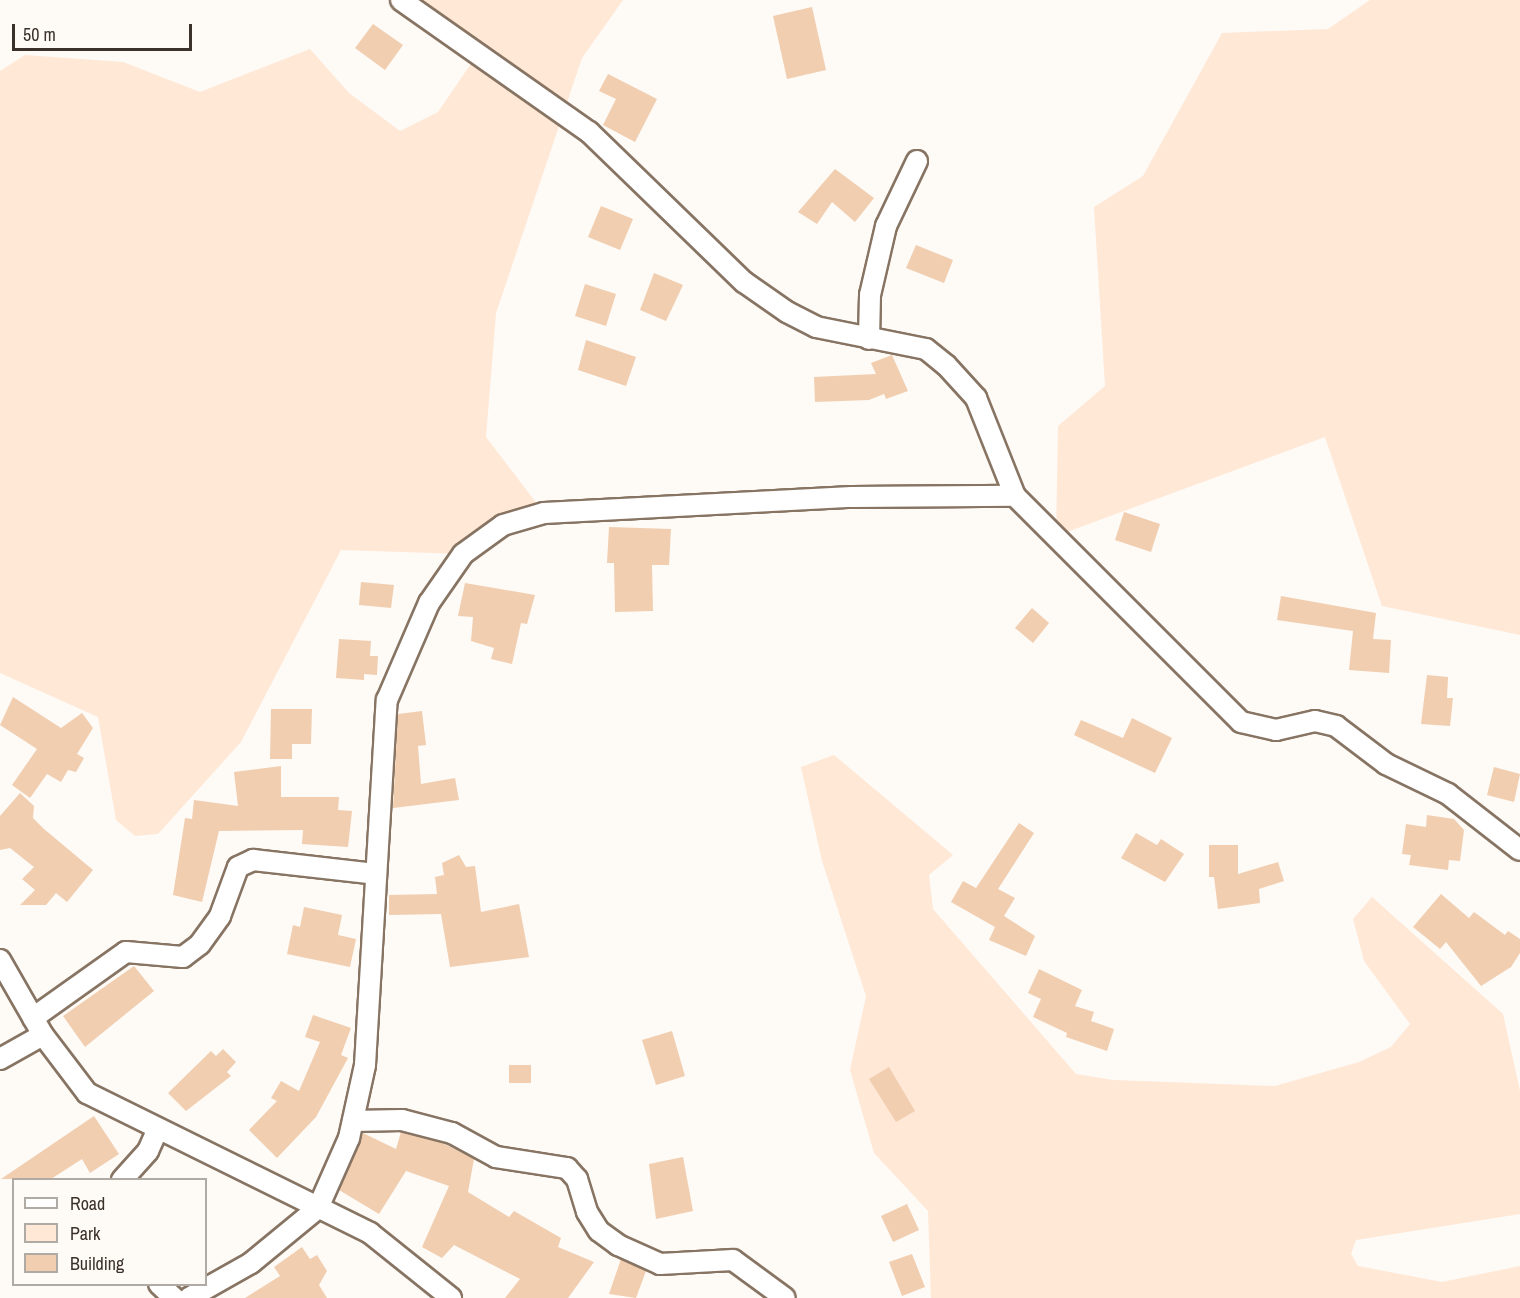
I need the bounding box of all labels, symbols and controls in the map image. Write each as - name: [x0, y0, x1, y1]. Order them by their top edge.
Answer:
- scale bar: [15, 12, 195, 50]
- text: 50 m: [23, 22, 56, 47]
- legend: [12, 1178, 207, 1286]
- text: Road: [70, 1191, 105, 1216]
- text: Park: [70, 1221, 100, 1246]
- text: Building: [70, 1251, 124, 1276]

